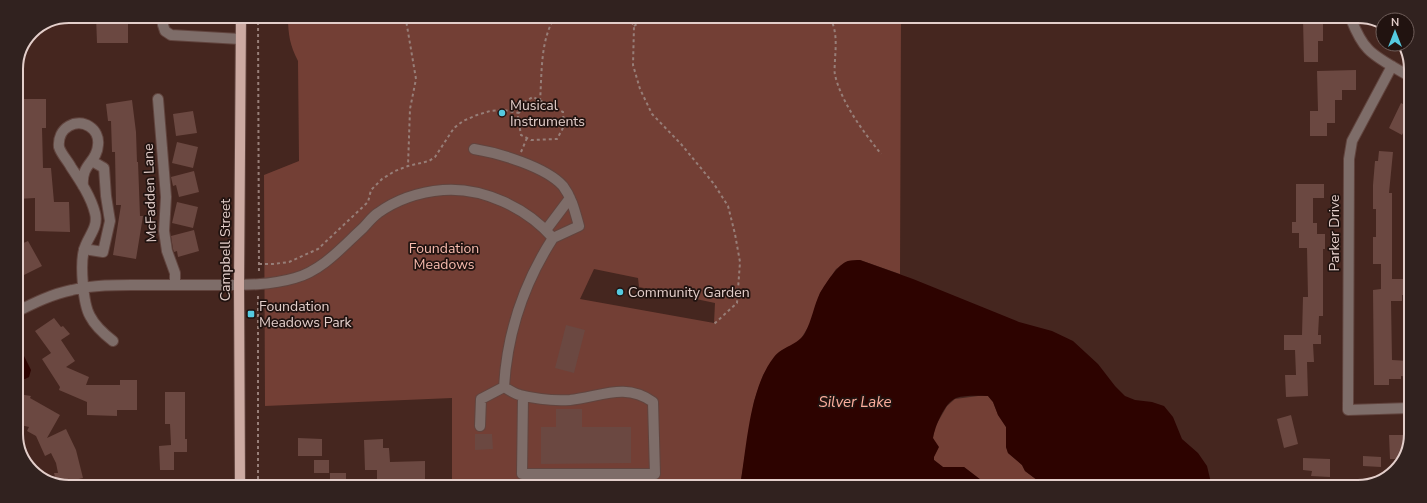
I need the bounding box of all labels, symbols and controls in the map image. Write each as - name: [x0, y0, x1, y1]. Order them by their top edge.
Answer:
- north arrow: [1375, 12, 1415, 52]
- text: N: [1391, 15, 1399, 30]
- place label: Musical Instruments: [510, 96, 585, 131]
- marker: Musical Instruments: [497, 108, 507, 118]
- street label: McFadden Lane: [139, 143, 161, 243]
- street label: Parker Drive: [1325, 194, 1344, 272]
- street label: Campbell Street: [216, 199, 235, 301]
- park label: Foundation Meadows: [409, 239, 479, 274]
- place label: Community Garden: [628, 283, 750, 302]
- marker: Community Garden: [615, 287, 625, 297]
- place label: Foundation Meadows Park: [259, 297, 353, 332]
- marker: Foundation Meadows Park: [246, 309, 256, 319]
- water label: Silver Lake: [818, 392, 892, 412]

